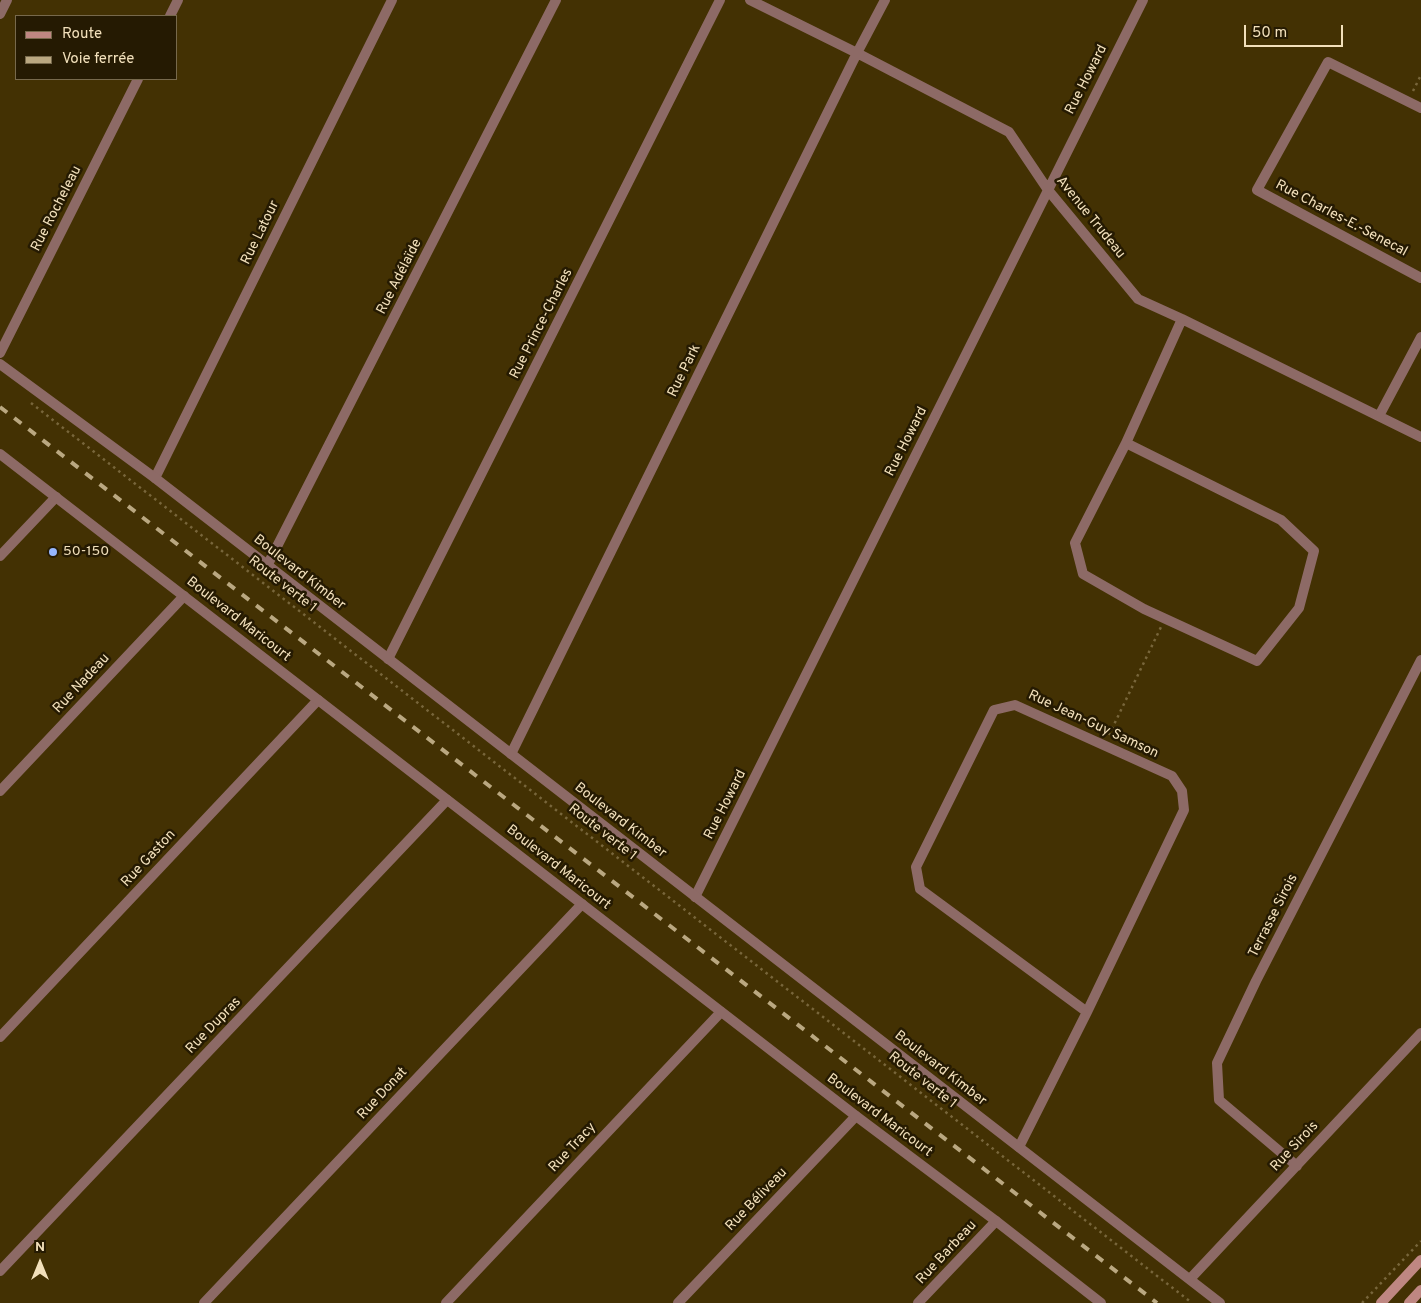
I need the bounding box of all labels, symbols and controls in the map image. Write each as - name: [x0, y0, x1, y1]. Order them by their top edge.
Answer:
- legend: [15, 15, 178, 80]
- scale bar: [1246, 15, 1345, 47]
- text: 50 m: [1252, 24, 1287, 43]
- text: Route: [62, 25, 102, 44]
- street label: Rue Howard: [1062, 43, 1112, 117]
- text: Voie ferrée: [62, 50, 134, 69]
- street label: Rue Rocheleau: [28, 163, 86, 255]
- street label: Avenue Trudeau: [1052, 174, 1128, 262]
- street label: Rue Charles-E.-Senecal: [1272, 177, 1410, 261]
- street label: Rue Latour: [238, 198, 284, 268]
- street label: Rue Adélaïde: [374, 236, 426, 318]
- street label: Rue Prince-Charles: [507, 266, 577, 382]
- street label: Rue Park: [665, 342, 705, 400]
- street label: Rue Howard: [882, 405, 932, 479]
- street label: Boulevard Kimber: [250, 532, 348, 614]
- place label: 50-150: [63, 544, 109, 560]
- marker: 50-150: [47, 546, 59, 558]
- street label: Route verte 1: [244, 553, 320, 617]
- street label: Boulevard Maricourt: [182, 574, 294, 666]
- street label: Rue Nadeau: [50, 651, 114, 717]
- street label: Rue Jean-Guy Samson: [1025, 687, 1161, 763]
- street label: Rue Howard: [701, 768, 751, 842]
- street label: Boulevard Kimber: [571, 780, 669, 862]
- street label: Route verte 1: [564, 801, 640, 865]
- street label: Boulevard Maricourt: [502, 822, 614, 914]
- street label: Rue Gaston: [118, 827, 180, 891]
- street label: Terrasse Sirois: [1246, 872, 1302, 960]
- street label: Rue Dupras: [183, 994, 245, 1058]
- street label: Boulevard Kimber: [891, 1028, 989, 1110]
- street label: Route verte 1: [884, 1049, 960, 1113]
- street label: Rue Donat: [355, 1064, 411, 1124]
- street label: Boulevard Maricourt: [823, 1071, 935, 1161]
- street label: Rue Sirois: [1267, 1118, 1323, 1176]
- street label: Rue Tracy: [546, 1120, 600, 1176]
- street label: Rue Béliveau: [723, 1165, 791, 1235]
- street label: Rue Barbeau: [913, 1218, 981, 1288]
- north arrow: [15, 1238, 65, 1288]
- text: N: [35, 1239, 45, 1256]

